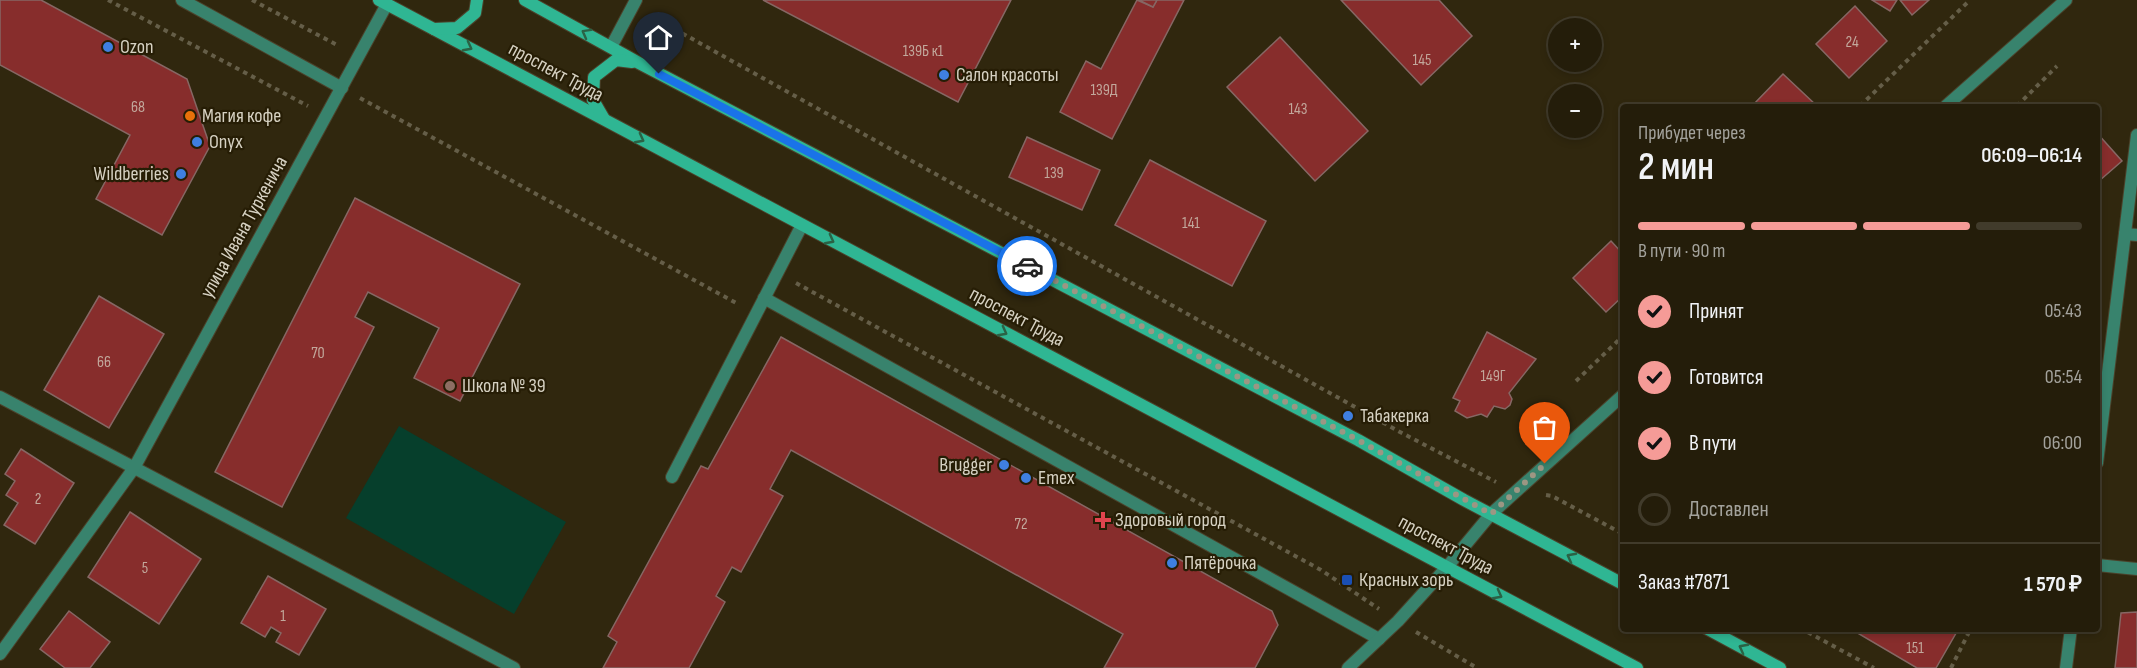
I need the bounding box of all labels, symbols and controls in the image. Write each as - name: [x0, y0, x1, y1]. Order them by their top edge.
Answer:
- pin: [633, 12, 684, 74]
- map controls: [1548, 18, 1602, 138]
- button: +: [1548, 18, 1602, 72]
- icon: home: [642, 21, 675, 54]
- one-way arrow: [582, 29, 592, 40]
- house number: 24: [1845, 33, 1859, 52]
- place label: Ozon: [120, 35, 154, 59]
- street label: проспект Труда: [504, 37, 608, 107]
- marker: Ozon: [101, 40, 115, 54]
- one-way arrow: [461, 40, 472, 51]
- house number: 139Б к1: [903, 42, 944, 61]
- house number: 145: [1413, 51, 1431, 70]
- place label: Салон красоты: [956, 63, 1059, 87]
- marker: Салон красоты: [937, 68, 951, 82]
- house number: 139Д: [1090, 81, 1118, 100]
- button: −: [1548, 84, 1602, 138]
- house number: 68: [131, 98, 145, 117]
- house number: 143: [1288, 100, 1308, 119]
- place label: Магия кофе: [202, 104, 281, 128]
- marker: Магия кофе: [183, 109, 197, 123]
- text: Прибудет через: [1638, 121, 1746, 145]
- place label: Onyx: [209, 130, 243, 154]
- one-way arrow: [634, 131, 645, 143]
- marker: Onyx: [190, 135, 204, 149]
- text: 06:09–06:14: [1981, 142, 2082, 169]
- text: 2 мин: [1638, 144, 1714, 191]
- street label: улица Ивана Туркенича: [195, 152, 293, 302]
- place label: Wildberries: [93, 162, 169, 186]
- house number: 139: [1044, 164, 1064, 183]
- marker: Wildberries: [174, 167, 188, 181]
- house number: 141: [1182, 214, 1200, 233]
- one-way arrow: [824, 233, 835, 244]
- courier: [997, 236, 1057, 296]
- text: В пути · 90 m: [1638, 239, 1725, 263]
- icon: car: [1011, 250, 1044, 283]
- street label: проспект Труда: [965, 282, 1069, 352]
- icon: check: [1638, 295, 1671, 328]
- text: Принят: [1689, 298, 1744, 325]
- text: 05:43: [2044, 299, 2082, 323]
- one-way arrow: [996, 324, 1007, 336]
- house number: 70: [311, 344, 325, 363]
- house number: 66: [97, 353, 111, 372]
- icon: check: [1638, 361, 1671, 394]
- text: Готовится: [1689, 364, 1763, 391]
- text: 05:54: [2045, 365, 2082, 389]
- house number: 149Г: [1480, 367, 1506, 386]
- place label: Школа № 39: [462, 374, 546, 398]
- marker: Школа № 39: [443, 379, 457, 393]
- pin: [1519, 402, 1570, 464]
- place label: Табакерка: [1360, 404, 1429, 428]
- marker: Табакерка: [1341, 409, 1355, 423]
- icon: bag: [1528, 411, 1561, 444]
- icon: check: [1638, 427, 1671, 460]
- text: В пути: [1689, 430, 1737, 457]
- text: 06:00: [2043, 431, 2082, 455]
- place label: Brugger: [939, 453, 992, 477]
- marker: Brugger: [997, 458, 1011, 472]
- place label: Emex: [1038, 466, 1075, 490]
- marker: Emex: [1019, 471, 1033, 485]
- house number: 2: [35, 490, 41, 509]
- text: Доставлен: [1689, 496, 1769, 523]
- place label: Здоровый город: [1115, 508, 1226, 532]
- street label: проспект Труда: [1394, 510, 1498, 580]
- marker: Здоровый город: [1096, 513, 1110, 527]
- house number: 72: [1015, 515, 1027, 534]
- place label: Пятёрочка: [1184, 551, 1256, 575]
- one-way arrow: [1567, 553, 1578, 564]
- marker: Пятёрочка: [1165, 556, 1179, 570]
- house number: 5: [142, 559, 148, 578]
- place label: Красных зорь: [1359, 568, 1453, 592]
- text: Заказ #7871: [1638, 569, 1729, 596]
- text: 1 570 ₽: [2024, 571, 2082, 598]
- marker: Красных зорь: [1340, 573, 1354, 587]
- one-way arrow: [1492, 588, 1503, 599]
- house number: 1: [280, 607, 286, 626]
- house number: 151: [1906, 639, 1924, 658]
- one-way arrow: [1739, 644, 1749, 655]

